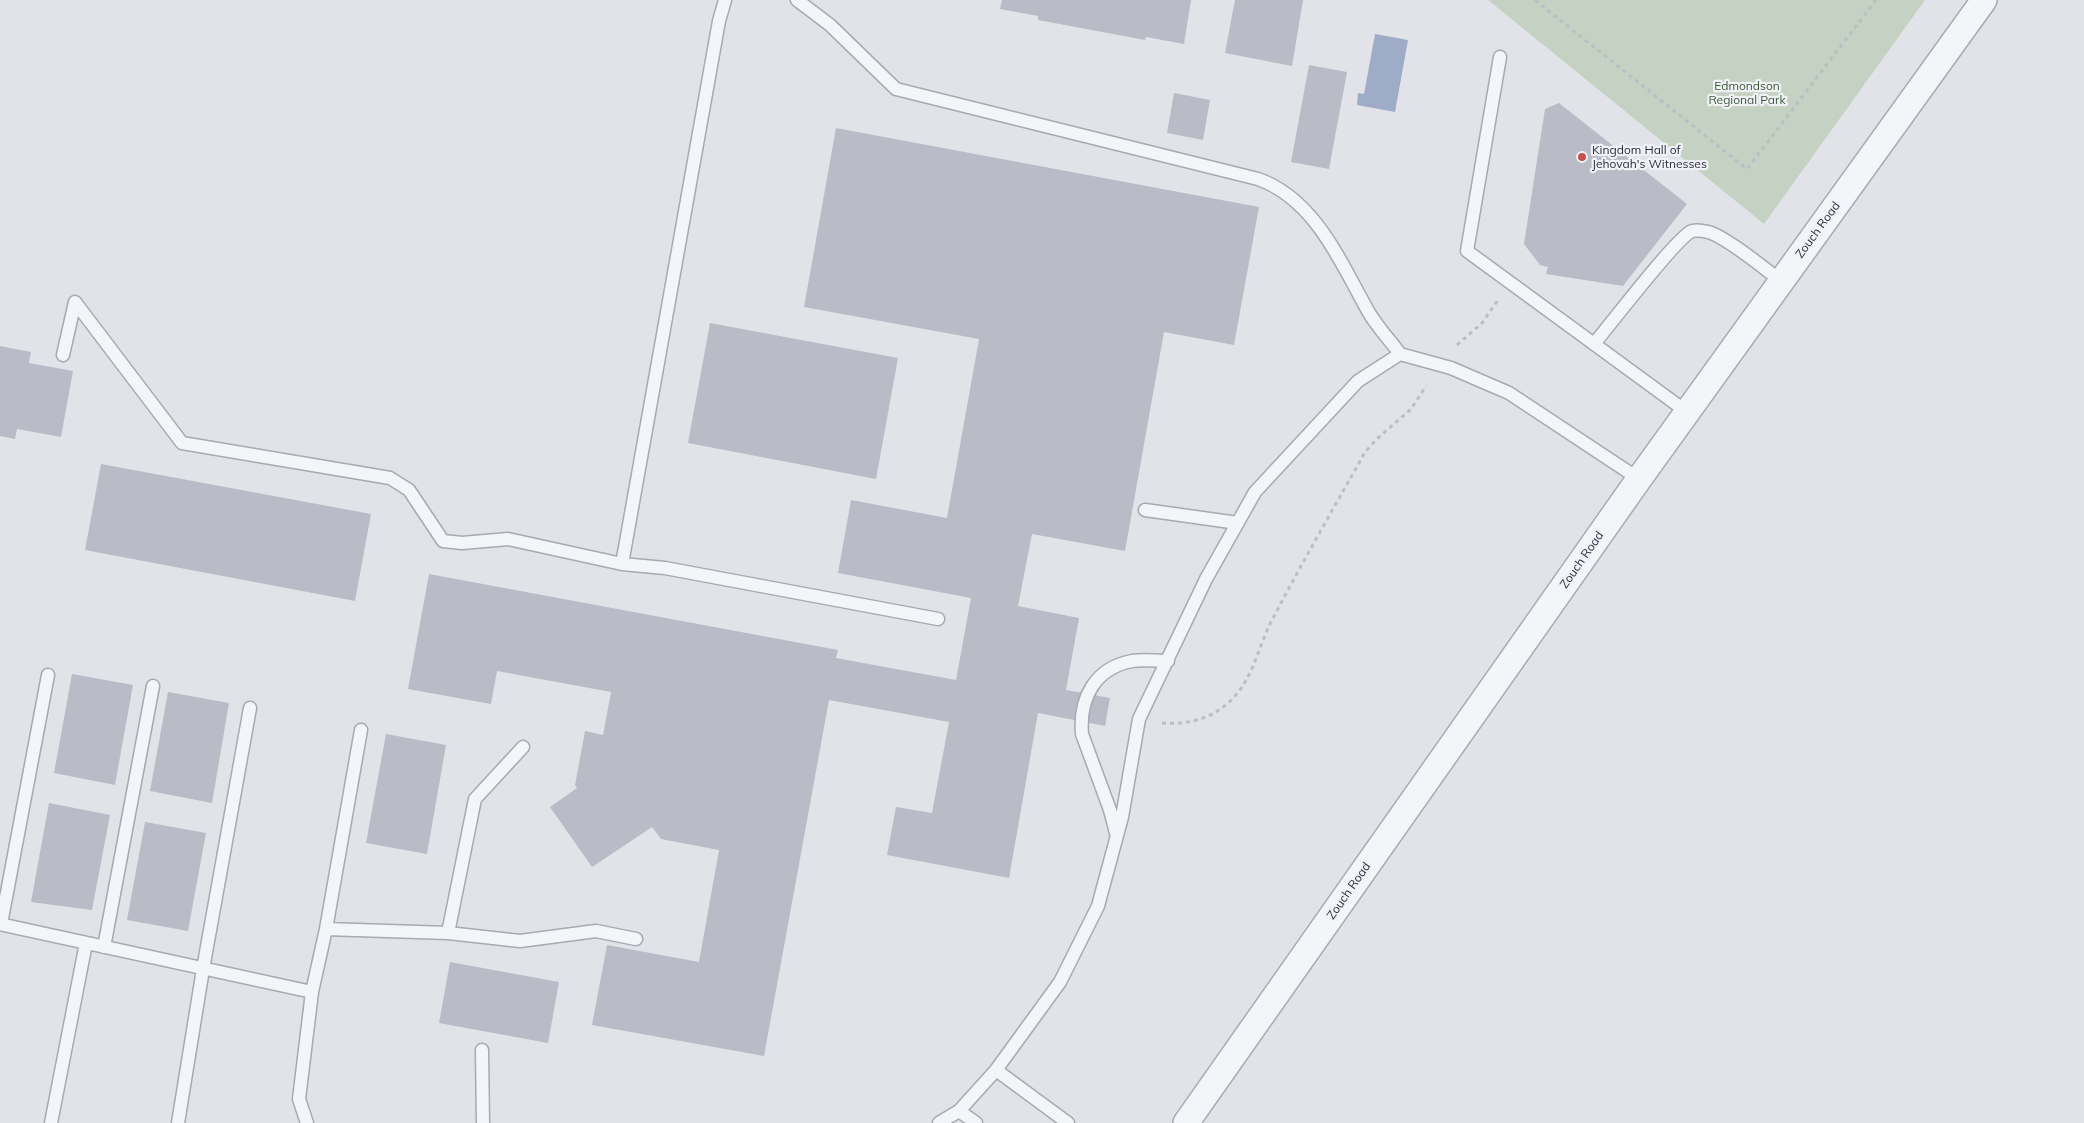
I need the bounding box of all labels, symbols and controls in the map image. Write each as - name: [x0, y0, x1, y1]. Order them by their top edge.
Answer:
- park label: Edmondson Regional Park: [1708, 79, 1786, 107]
- place label: Kingdom Hall of Jehovah's Witnesses: [1592, 143, 1707, 171]
- marker: Kingdom Hall of Jehovah's Witnesses: [1576, 151, 1588, 163]
- street label: Zouch Road: [1793, 199, 1843, 261]
- street label: Zouch Road: [1557, 529, 1607, 591]
- street label: Zouch Road: [1324, 860, 1374, 922]

